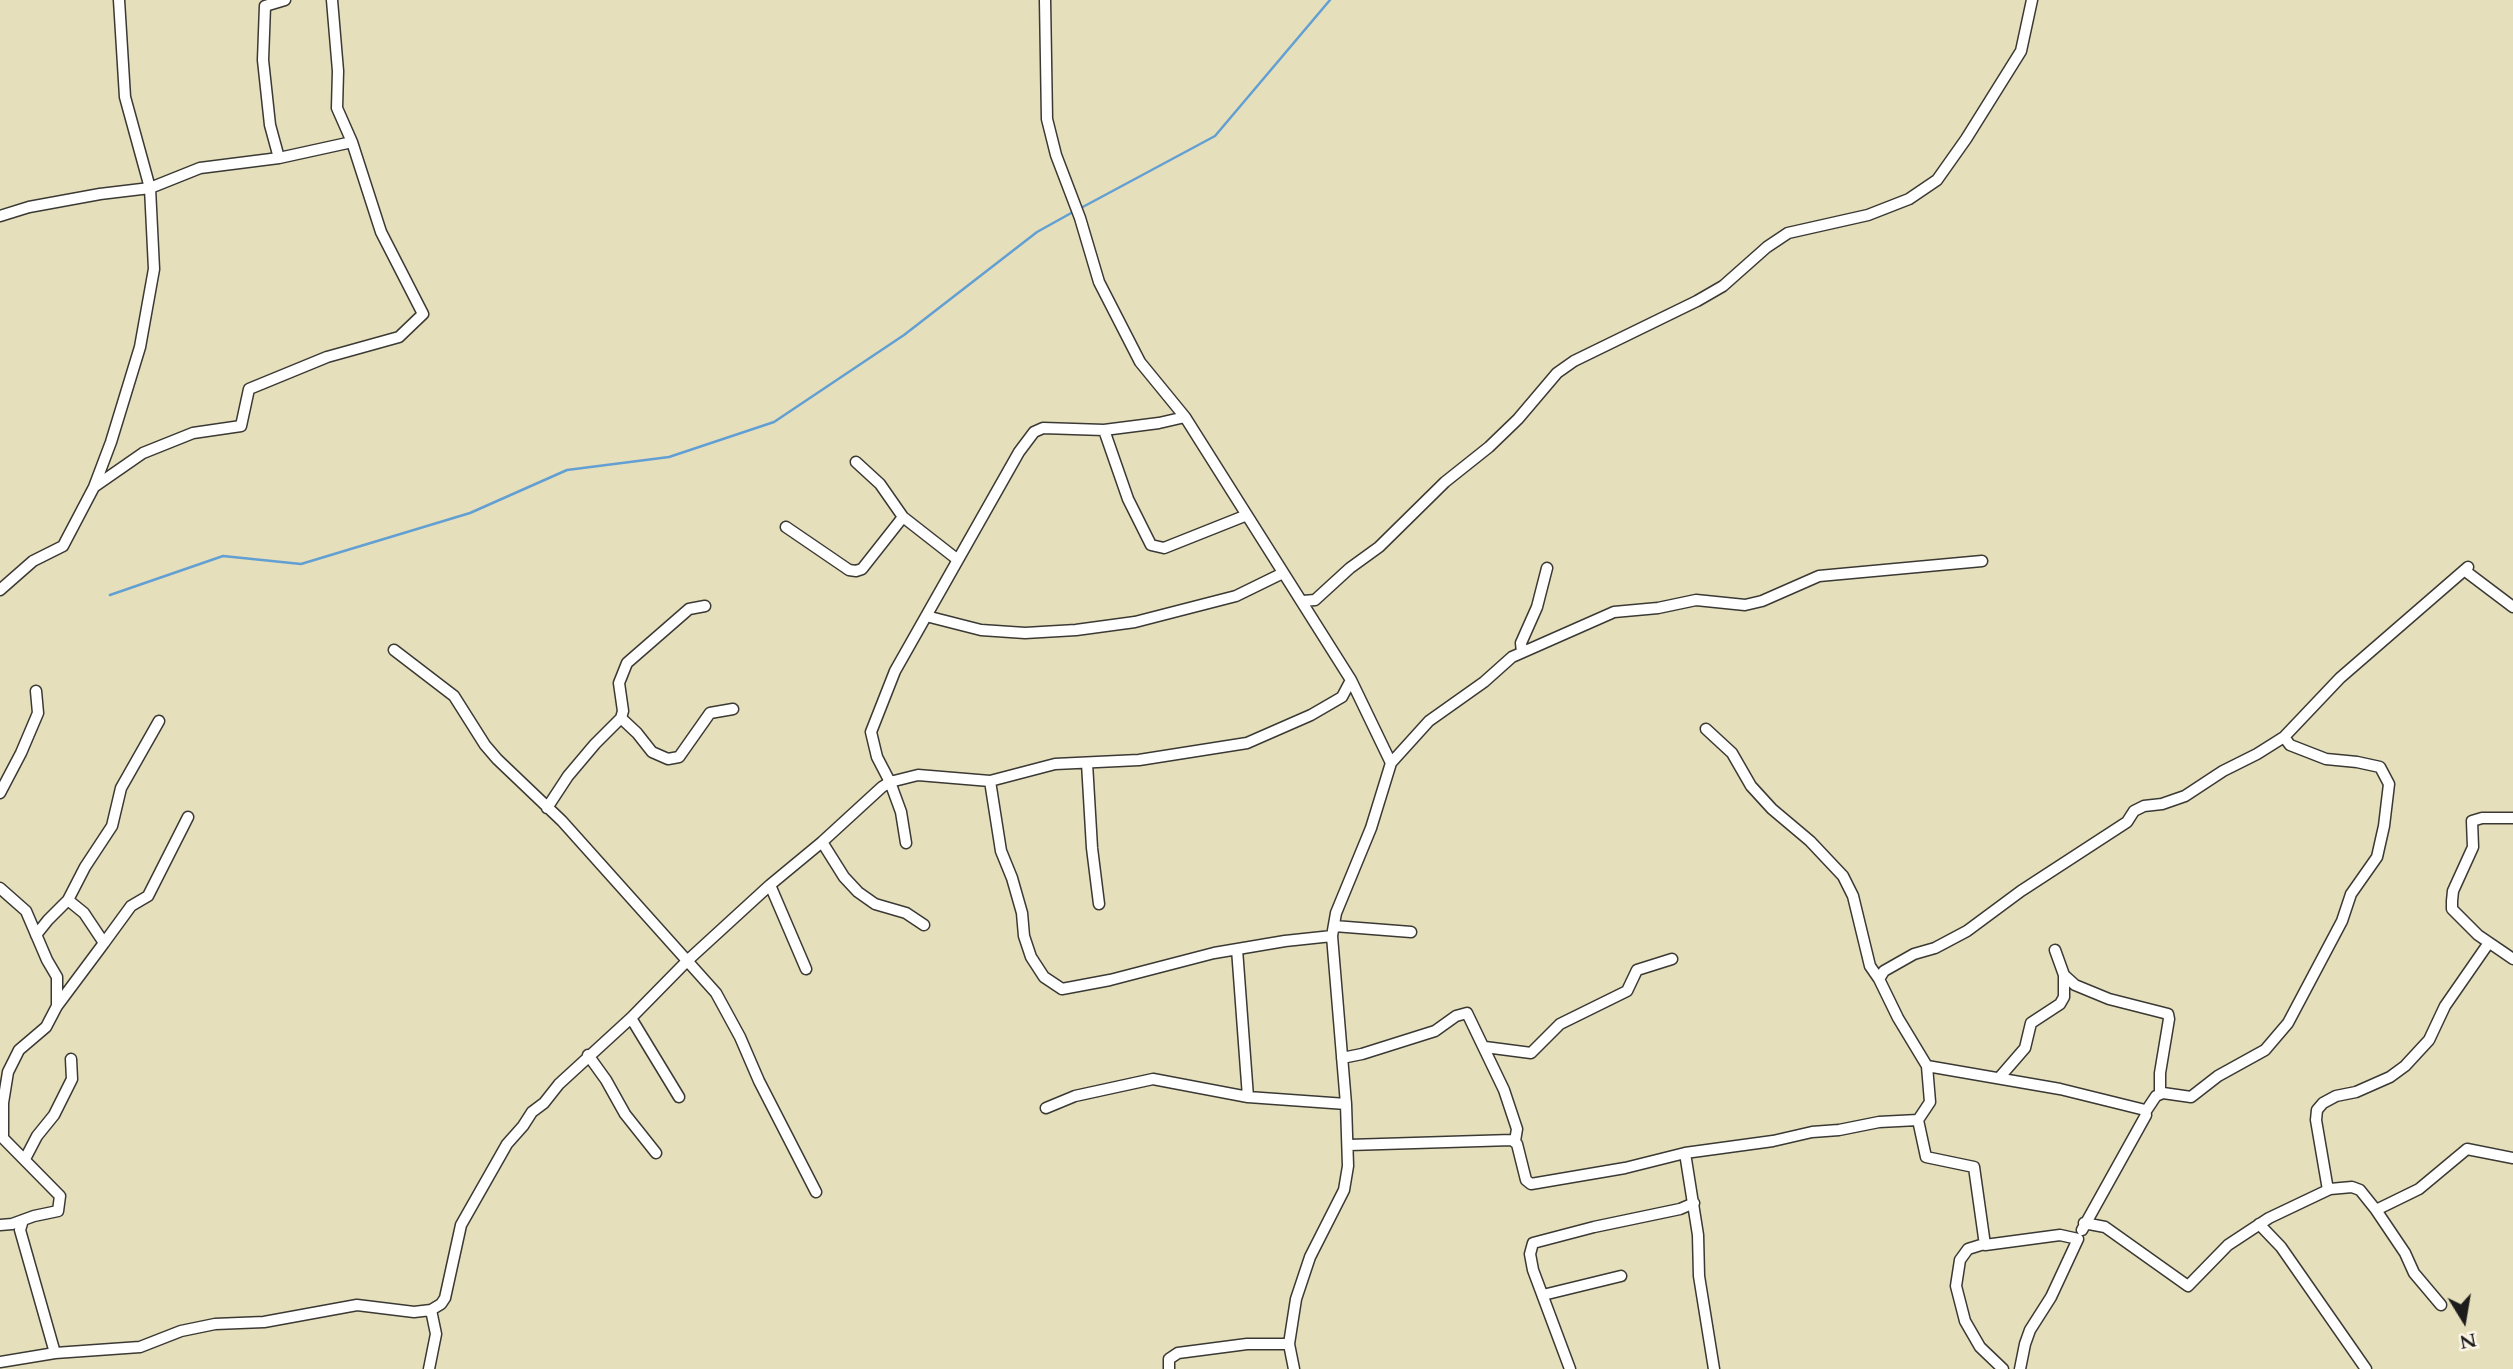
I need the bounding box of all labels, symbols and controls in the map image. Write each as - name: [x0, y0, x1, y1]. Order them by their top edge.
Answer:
- north arrow: [2429, 1285, 2499, 1355]
- text: N: [2457, 1326, 2479, 1355]

